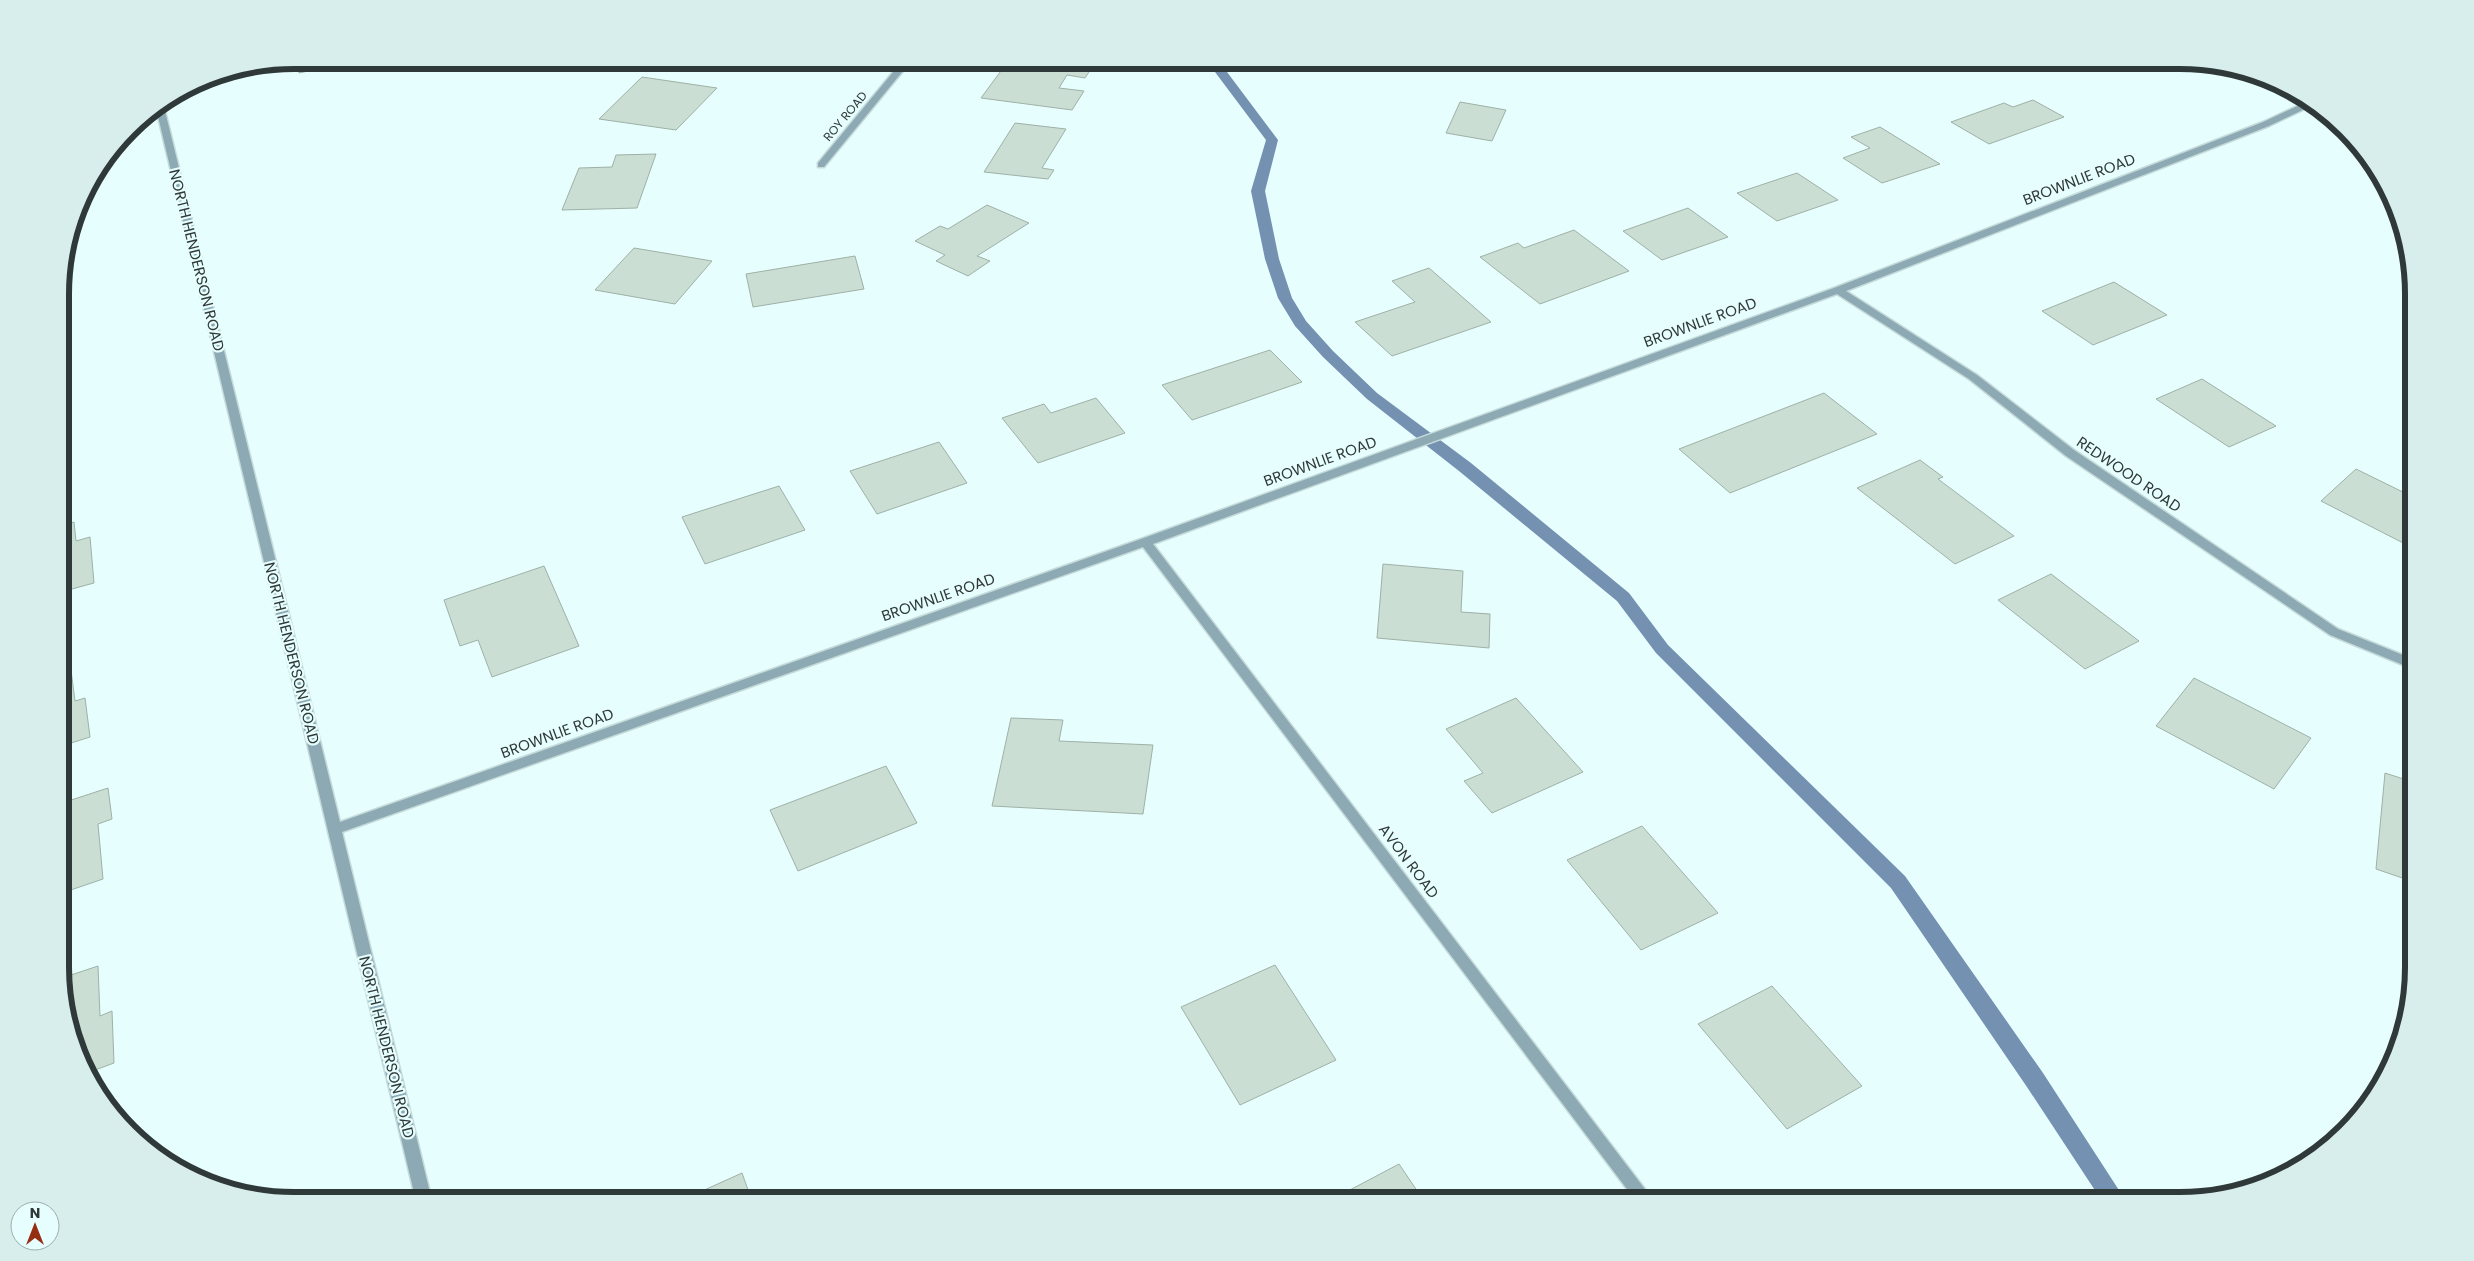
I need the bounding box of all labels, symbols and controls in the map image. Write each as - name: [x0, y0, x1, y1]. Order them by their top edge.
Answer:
- street label: ROY ROAD: [819, 87, 871, 145]
- street label: BROWNLIE ROAD: [2020, 148, 2138, 210]
- street label: NORTH HENDERSON ROAD: [164, 167, 230, 353]
- street label: BROWNLIE ROAD: [1641, 292, 1759, 352]
- street label: BROWNLIE ROAD: [1261, 431, 1379, 491]
- street label: REDWOOD ROAD: [2073, 431, 2185, 517]
- street label: NORTH HENDERSON ROAD: [259, 560, 325, 746]
- street label: BROWNLIE ROAD: [878, 568, 998, 626]
- street label: BROWNLIE ROAD: [498, 703, 616, 763]
- street label: AVON ROAD: [1374, 819, 1444, 903]
- street label: NORTH HENDERSON ROAD: [354, 954, 420, 1140]
- north arrow: [10, 1201, 60, 1251]
- text: N: [30, 1203, 40, 1223]

